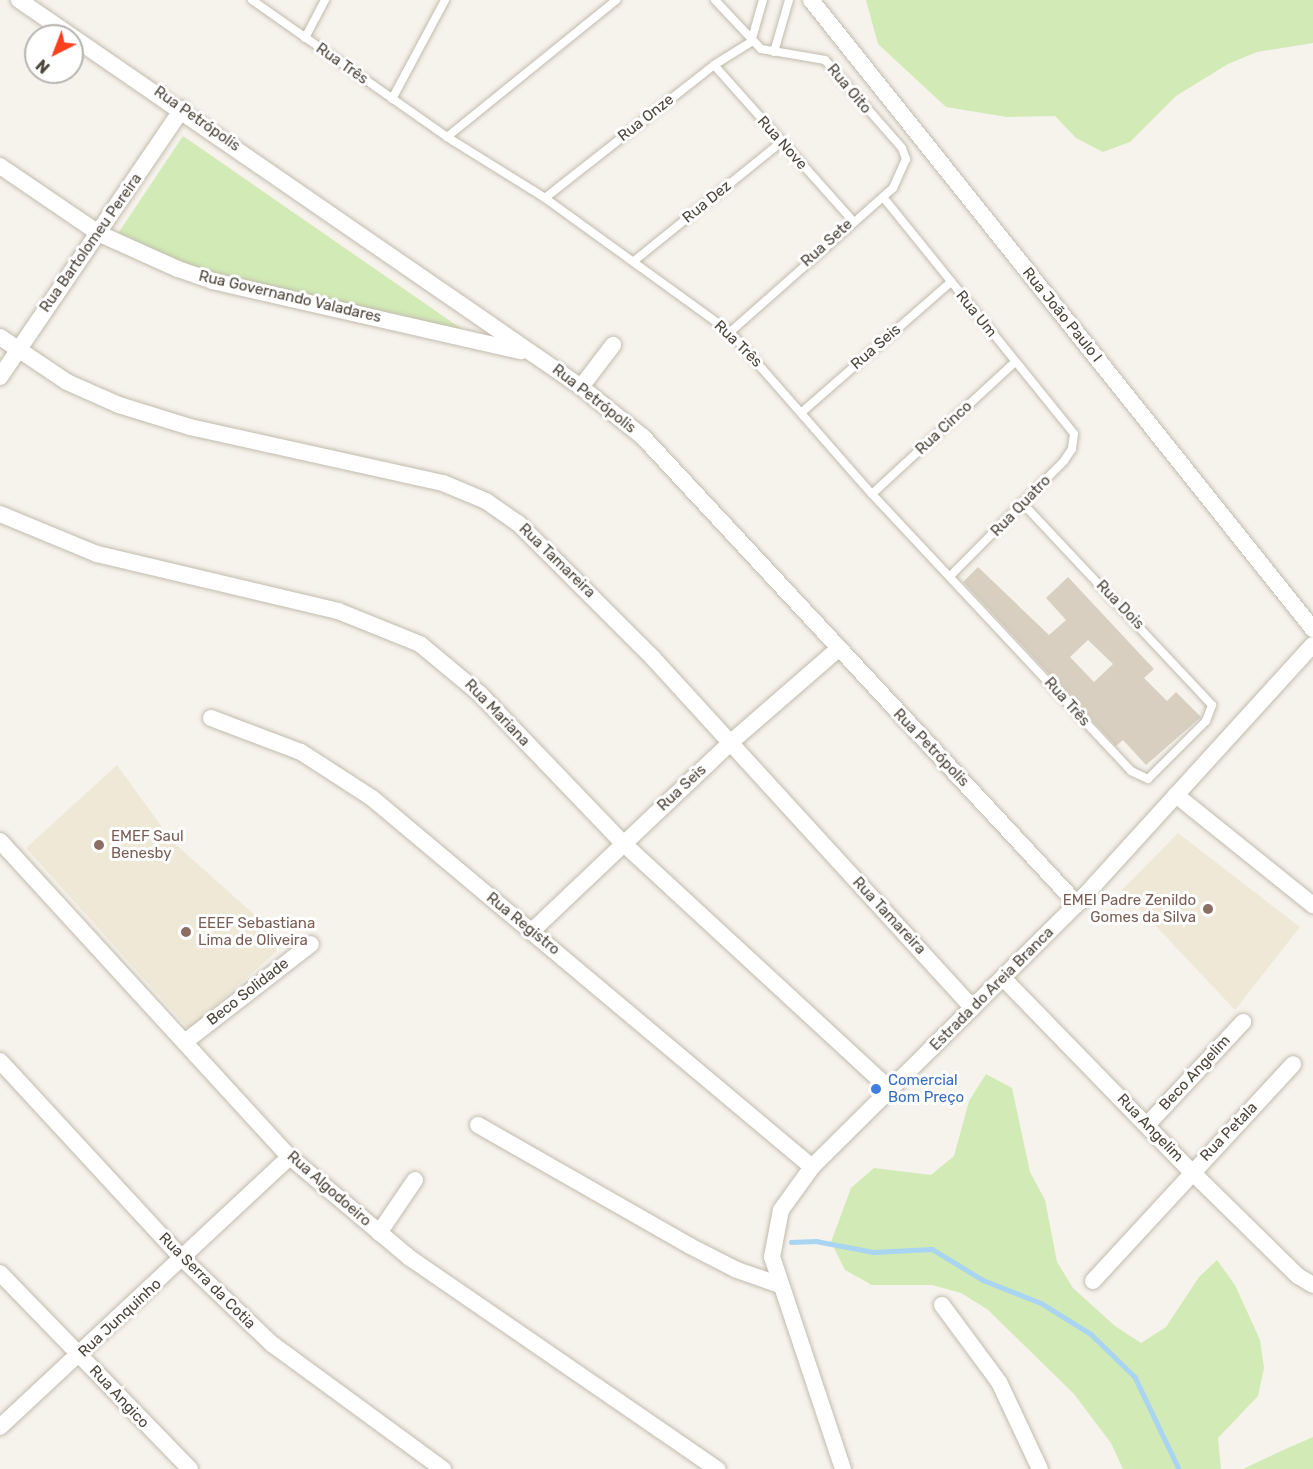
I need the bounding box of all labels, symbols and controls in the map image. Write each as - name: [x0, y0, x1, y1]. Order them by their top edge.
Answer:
- north arrow: [24, 24, 84, 84]
- street label: Rua Três: [312, 39, 372, 89]
- text: N: [32, 55, 54, 77]
- street label: Rua Oito: [823, 61, 875, 117]
- street label: Rua Petrópolis: [150, 83, 244, 155]
- street label: Rua Onze: [614, 91, 678, 145]
- street label: Rua Nove: [753, 112, 811, 174]
- street label: Rua Bartolomeu Pereira: [36, 170, 146, 316]
- street label: Rua Dez: [679, 177, 735, 227]
- street label: Rua Sete: [798, 215, 856, 271]
- street label: Rua João Paulo I: [1018, 264, 1106, 366]
- street label: Rua Governando Valadares: [197, 267, 383, 327]
- street label: Rua Um: [952, 287, 1000, 341]
- street label: Rua Três: [710, 317, 766, 371]
- street label: Rua Seis: [848, 321, 904, 373]
- street label: Rua Petrópolis: [549, 361, 639, 437]
- street label: Rua Cinco: [912, 397, 976, 459]
- street label: Rua Quatro: [987, 472, 1055, 540]
- street label: Rua Tamareira: [515, 520, 599, 602]
- street label: Rua Dois: [1092, 577, 1148, 633]
- street label: Rua Três: [1040, 674, 1094, 730]
- street label: Rua Mariana: [461, 676, 533, 750]
- street label: Rua Petrópolis: [889, 705, 973, 791]
- street label: Rua Seis: [654, 761, 710, 815]
- place label: EMEF Saul Benesby: [111, 827, 184, 862]
- marker: EMEF Saul Benesby: [92, 838, 106, 852]
- street label: Rua Tamareira: [849, 873, 929, 959]
- street label: Rua Registro: [483, 889, 563, 959]
- place label: EMEI Padre Zenildo Gomes da Silva: [1063, 891, 1196, 926]
- marker: EMEI Padre Zenildo Gomes da Silva: [1201, 902, 1215, 916]
- place label: EEEF Sebastiana Lima de Oliveira: [198, 914, 315, 949]
- street label: Estrada do Areia Branca: [926, 923, 1058, 1055]
- marker: EEEF Sebastiana Lima de Oliveira: [179, 925, 193, 939]
- street label: Beco Solidade: [204, 955, 292, 1029]
- street label: Beco Angelim: [1156, 1032, 1234, 1114]
- place label: Comercial Bom Preço: [888, 1071, 964, 1106]
- marker: Comercial Bom Preço: [869, 1082, 883, 1096]
- street label: Rua Angelim: [1113, 1090, 1187, 1166]
- street label: Rua Petala: [1197, 1099, 1261, 1165]
- street label: Rua Algodoeiro: [283, 1148, 375, 1230]
- street label: Rua Serra da Cotia: [155, 1229, 259, 1333]
- street label: Rua Junquinho: [75, 1275, 165, 1361]
- street label: Rua Angico: [85, 1362, 153, 1432]

